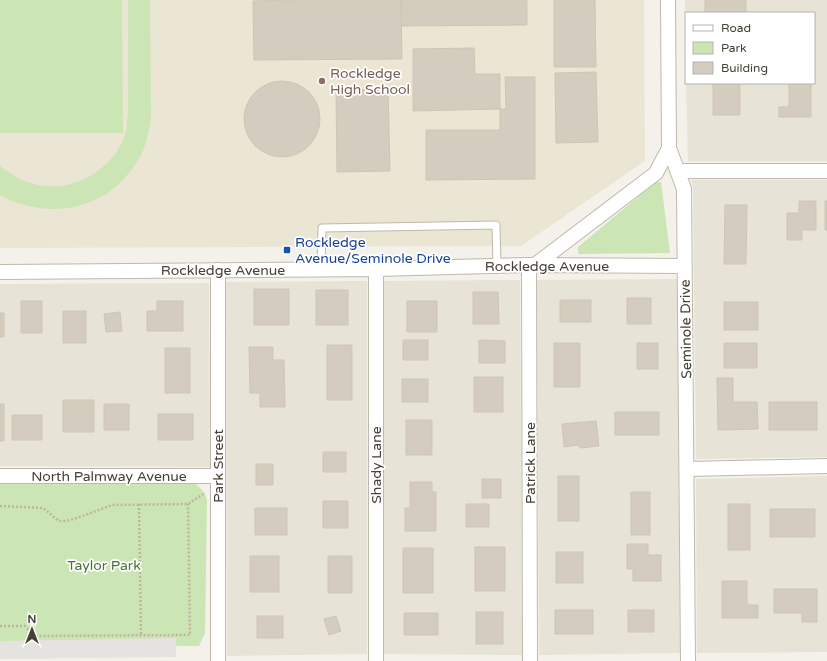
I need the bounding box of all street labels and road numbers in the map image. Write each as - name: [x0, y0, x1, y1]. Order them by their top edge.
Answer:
- street label: Rockledge Avenue: [485, 258, 609, 275]
- street label: Rockledge Avenue: [161, 262, 285, 279]
- street label: Seminole Drive: [677, 279, 695, 379]
- street label: Patrick Lane: [522, 422, 539, 504]
- street label: Shady Lane: [368, 426, 385, 504]
- street label: Park Street: [210, 429, 227, 503]
- street label: North Palmway Avenue: [31, 468, 187, 485]

